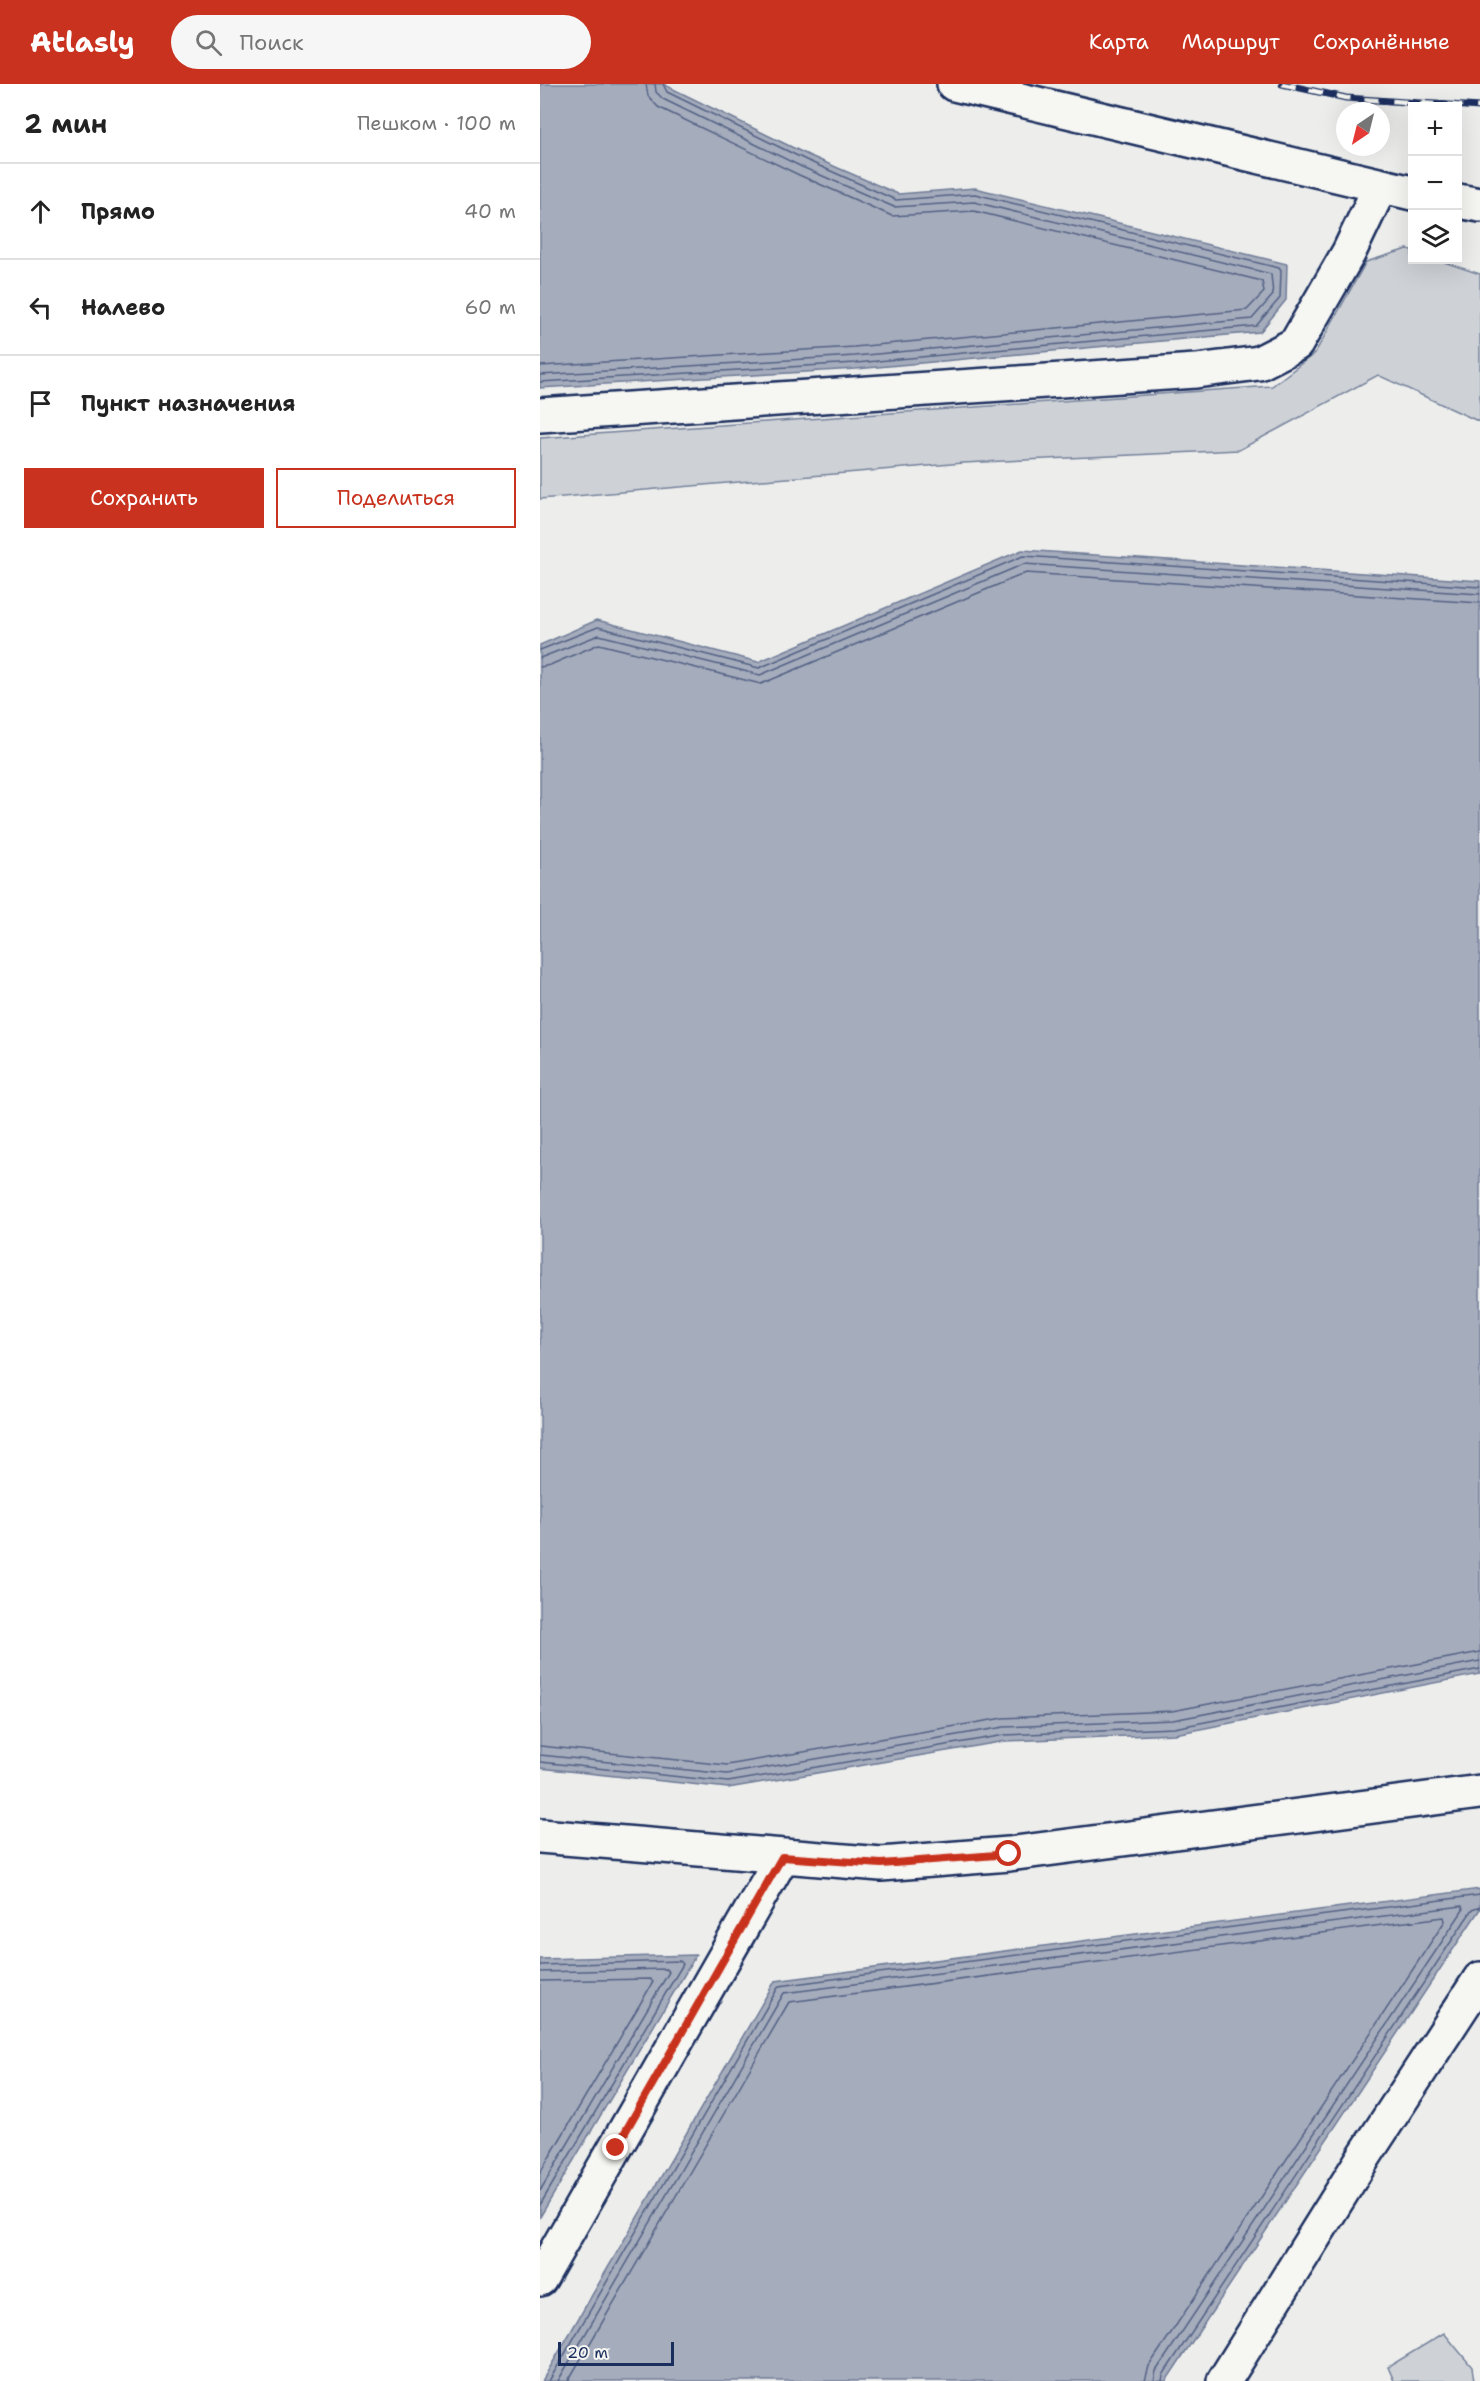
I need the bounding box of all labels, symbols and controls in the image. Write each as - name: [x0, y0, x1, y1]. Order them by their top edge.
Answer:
- search box: [171, 15, 591, 69]
- text: Atlasly: [30, 23, 135, 61]
- icon: search: [192, 26, 225, 59]
- text: Поиск: [240, 28, 304, 57]
- text: Карта: [1089, 28, 1149, 56]
- text: Маршрут: [1182, 28, 1280, 56]
- text: Сохранённые: [1313, 28, 1450, 56]
- north arrow: [1336, 102, 1390, 156]
- map controls: [1408, 102, 1462, 264]
- button: +: [1408, 102, 1462, 156]
- text: 2 мин: [24, 106, 107, 141]
- text: Пешком · 100 m: [357, 110, 516, 136]
- button: −: [1408, 156, 1462, 210]
- icon: ahead: [24, 195, 57, 228]
- text: Прямо: [81, 197, 155, 226]
- text: 40 m: [464, 198, 516, 224]
- button: layers: [1408, 210, 1462, 264]
- icon: left: [24, 291, 57, 324]
- text: Налево: [81, 293, 165, 322]
- text: 60 m: [464, 294, 516, 320]
- icon: arrive: [24, 387, 57, 420]
- text: Пункт назначения: [81, 389, 295, 418]
- button: Сохранить: [24, 468, 264, 528]
- button: Поделиться: [276, 468, 516, 528]
- route start: [995, 1840, 1021, 1866]
- route end: [602, 2134, 628, 2160]
- scale bar: [558, 2339, 674, 2366]
- text: 20 m: [567, 2342, 608, 2363]

